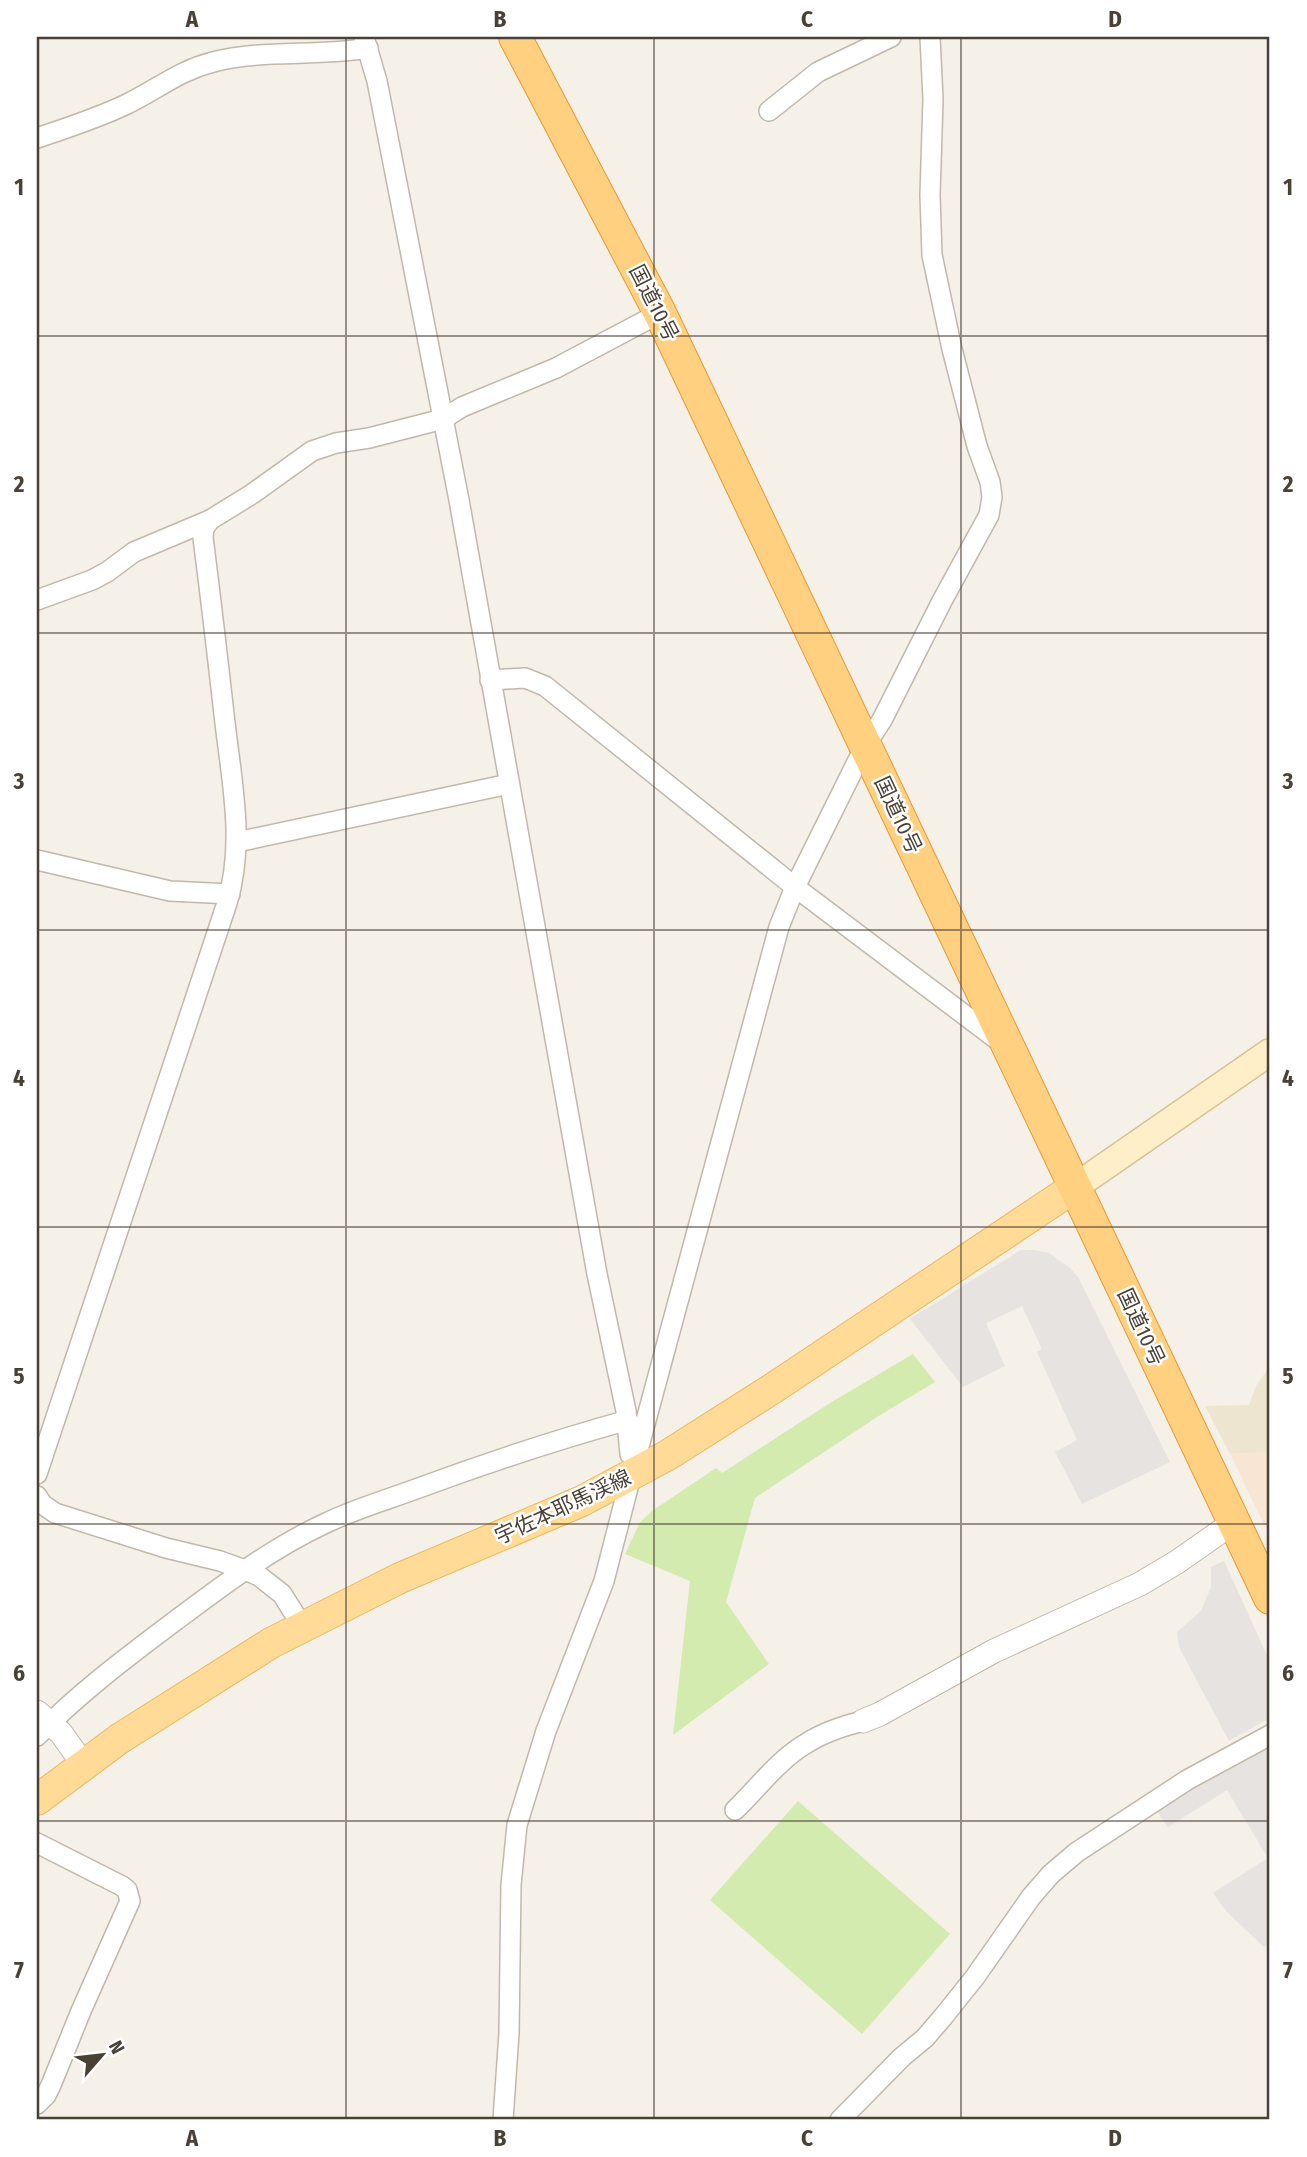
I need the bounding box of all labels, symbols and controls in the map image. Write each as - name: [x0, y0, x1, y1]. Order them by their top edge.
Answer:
- text: A: [185, 5, 199, 33]
- text: B: [494, 5, 507, 33]
- text: C: [801, 5, 813, 33]
- text: D: [1108, 5, 1122, 33]
- text: 1: [14, 173, 24, 201]
- text: 1: [1283, 173, 1293, 201]
- street label: 国道10号: [624, 261, 684, 345]
- text: 2: [13, 470, 25, 498]
- text: 2: [1282, 470, 1294, 498]
- text: 3: [13, 767, 25, 795]
- text: 3: [1282, 767, 1294, 795]
- street label: 国道10号: [869, 772, 927, 858]
- text: 4: [13, 1064, 25, 1092]
- text: 4: [1282, 1064, 1294, 1092]
- street label: 国道10号: [1112, 1284, 1170, 1370]
- text: 5: [13, 1362, 25, 1390]
- text: 5: [1282, 1362, 1294, 1390]
- street label: 宇佐本耶馬渓線: [491, 1464, 635, 1550]
- text: 6: [13, 1659, 25, 1687]
- text: 6: [1282, 1659, 1294, 1687]
- text: 7: [14, 1956, 24, 1984]
- text: 7: [1283, 1956, 1293, 1984]
- north arrow: [66, 2021, 136, 2090]
- text: N: [104, 2037, 129, 2058]
- text: A: [185, 2124, 199, 2152]
- text: B: [494, 2124, 507, 2152]
- text: C: [801, 2124, 813, 2152]
- text: D: [1108, 2124, 1122, 2152]

